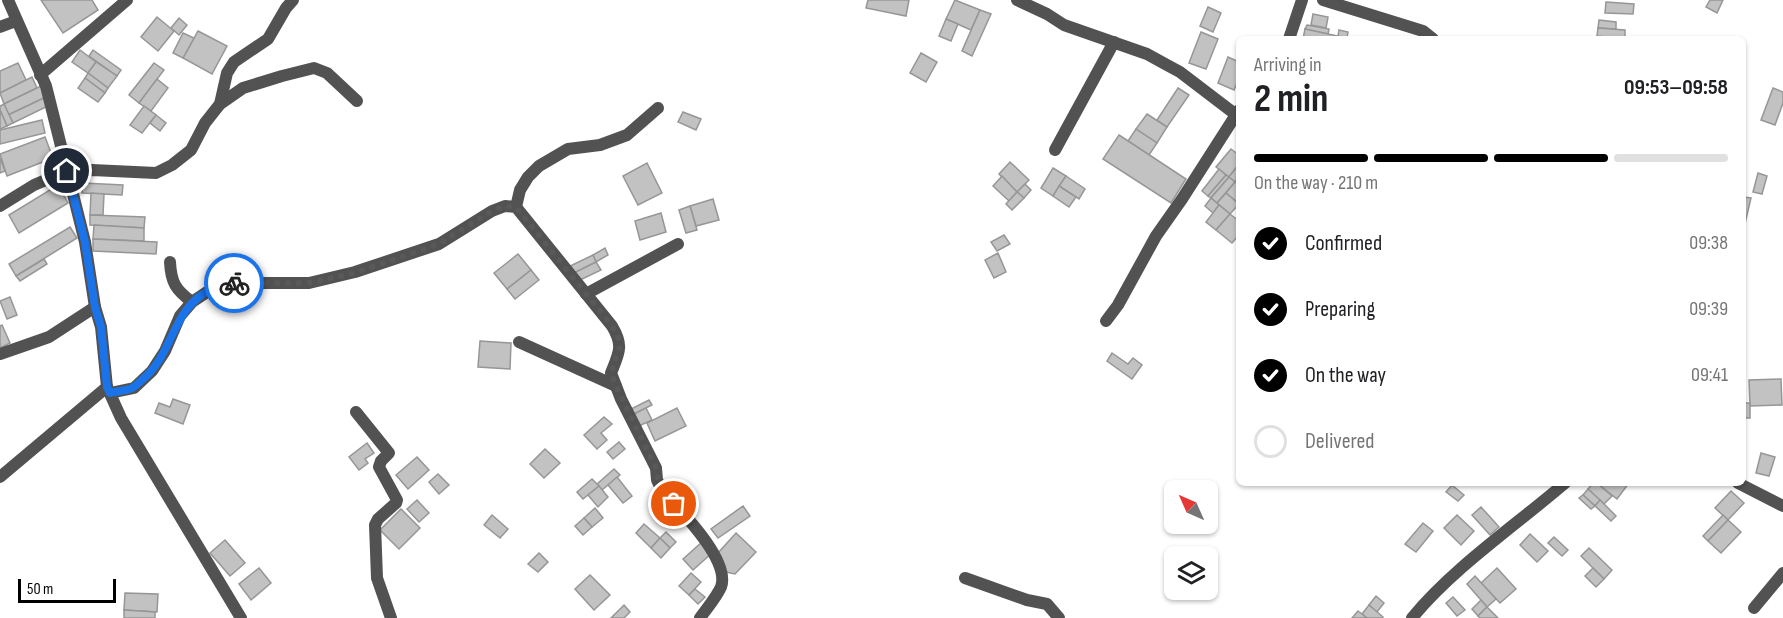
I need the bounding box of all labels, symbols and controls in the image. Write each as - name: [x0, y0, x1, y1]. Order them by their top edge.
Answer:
- text: Arriving in: [1254, 53, 1322, 77]
- text: 09:53–09:58: [1624, 74, 1728, 101]
- text: 2 min: [1254, 76, 1328, 123]
- pin: [41, 145, 92, 196]
- icon: home: [50, 154, 83, 187]
- text: On the way · 210 m: [1254, 171, 1378, 195]
- icon: check: [1254, 227, 1287, 260]
- text: Confirmed: [1305, 230, 1382, 257]
- text: 09:38: [1689, 231, 1728, 255]
- courier: [204, 253, 264, 313]
- icon: bike: [218, 267, 251, 300]
- icon: check: [1254, 293, 1287, 326]
- text: Preparing: [1305, 296, 1375, 323]
- text: 09:39: [1689, 297, 1728, 321]
- icon: check: [1254, 359, 1287, 392]
- text: On the way: [1305, 362, 1386, 389]
- text: 09:41: [1691, 363, 1728, 387]
- text: Delivered: [1305, 428, 1374, 455]
- pin: [648, 478, 699, 529]
- north arrow: [1164, 480, 1218, 534]
- map controls: [1164, 480, 1218, 600]
- icon: bag: [657, 487, 690, 520]
- button: layers: [1164, 546, 1218, 600]
- scale bar: [18, 576, 116, 604]
- text: 50 m: [27, 580, 53, 599]

